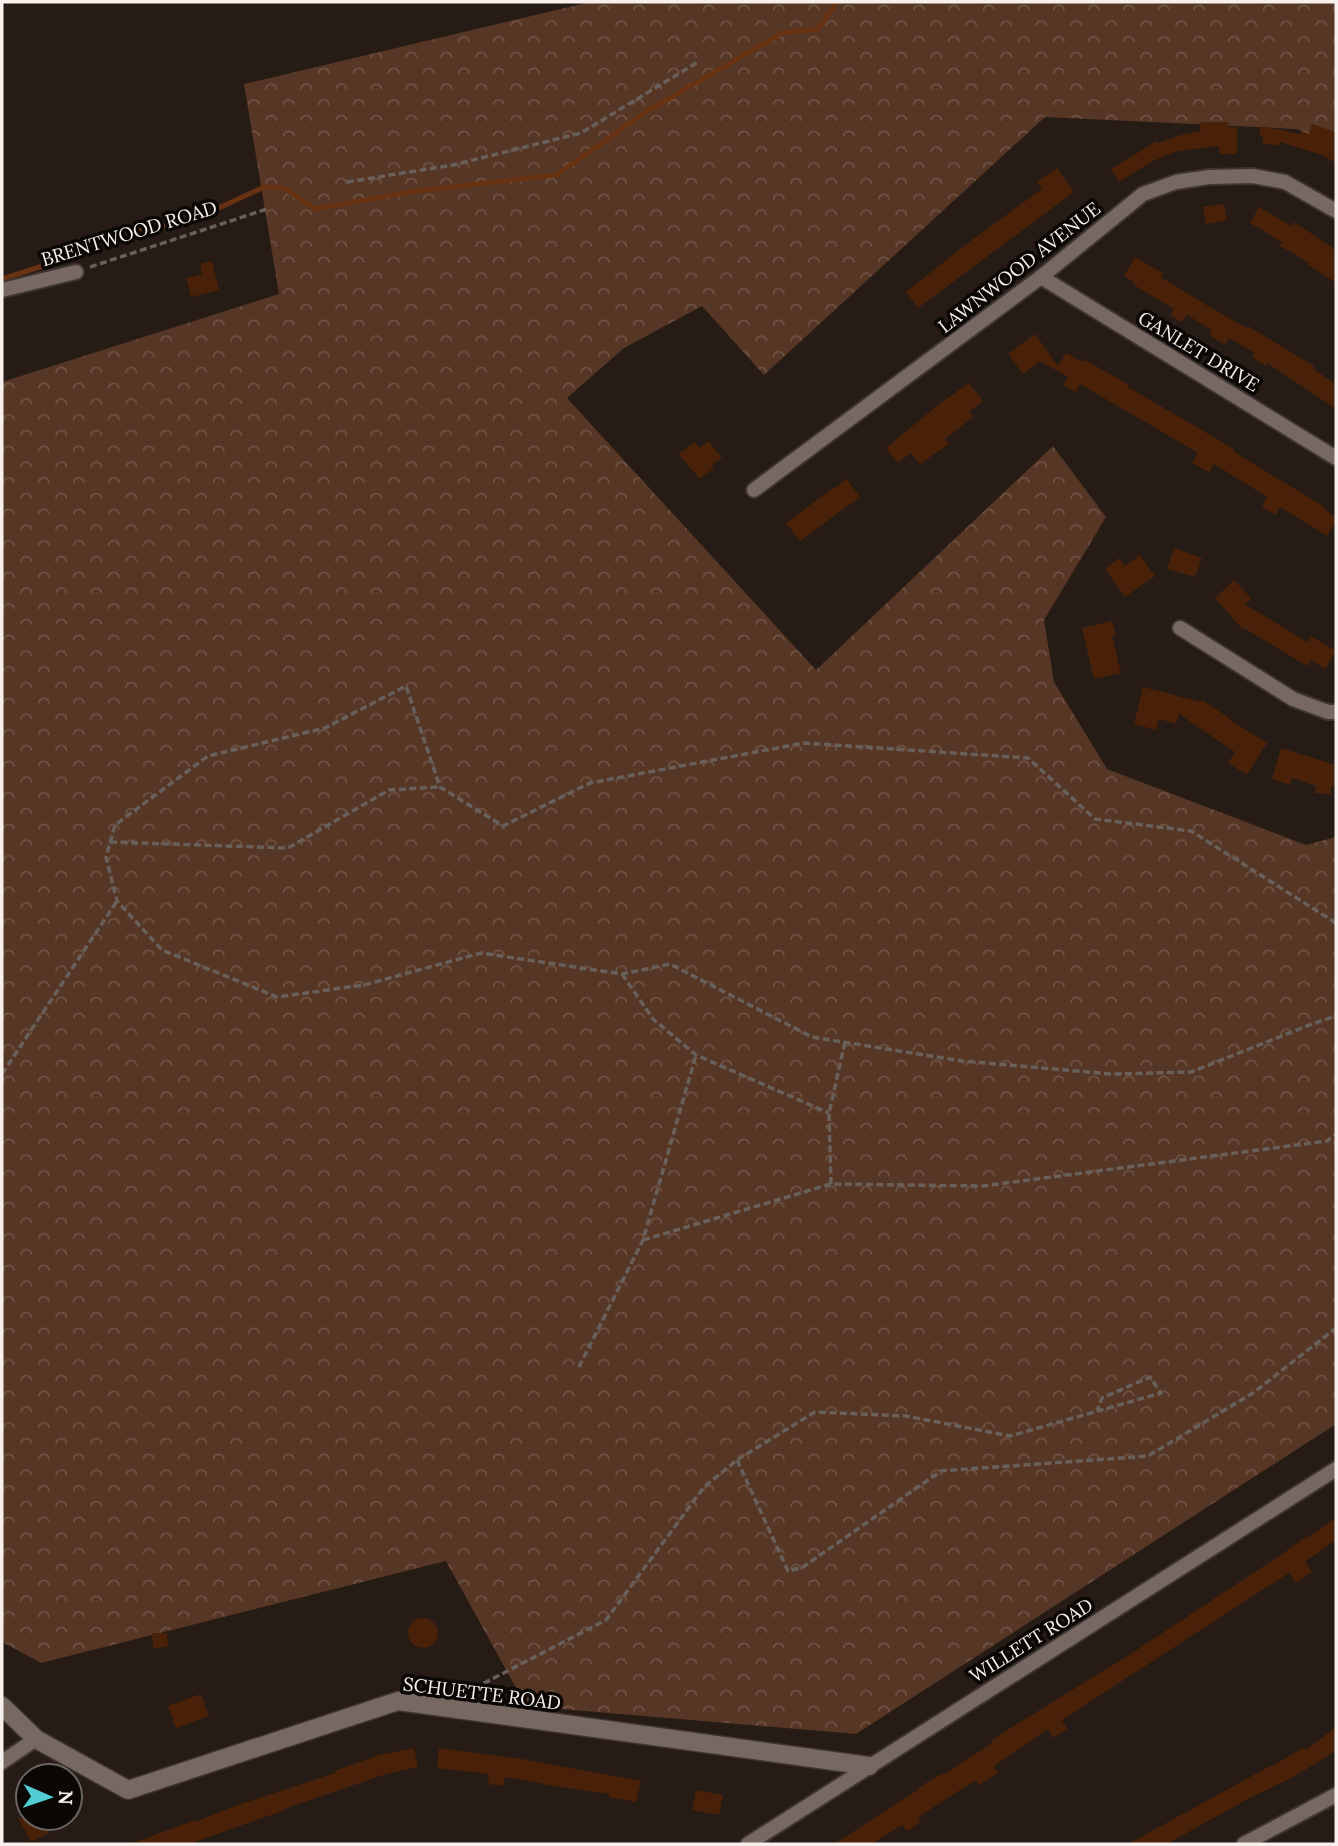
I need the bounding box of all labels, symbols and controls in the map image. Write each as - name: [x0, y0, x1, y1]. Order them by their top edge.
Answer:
- street label: BRENTWOOD ROAD: [38, 195, 220, 271]
- street label: LAWNWOOD AVENUE: [933, 196, 1105, 338]
- street label: GANLET DRIVE: [1134, 305, 1264, 397]
- street label: WILLETT ROAD: [965, 1592, 1097, 1688]
- street label: SCHUETTE ROAD: [402, 1671, 562, 1715]
- north arrow: [14, 1762, 84, 1832]
- text: N: [54, 1790, 78, 1806]

